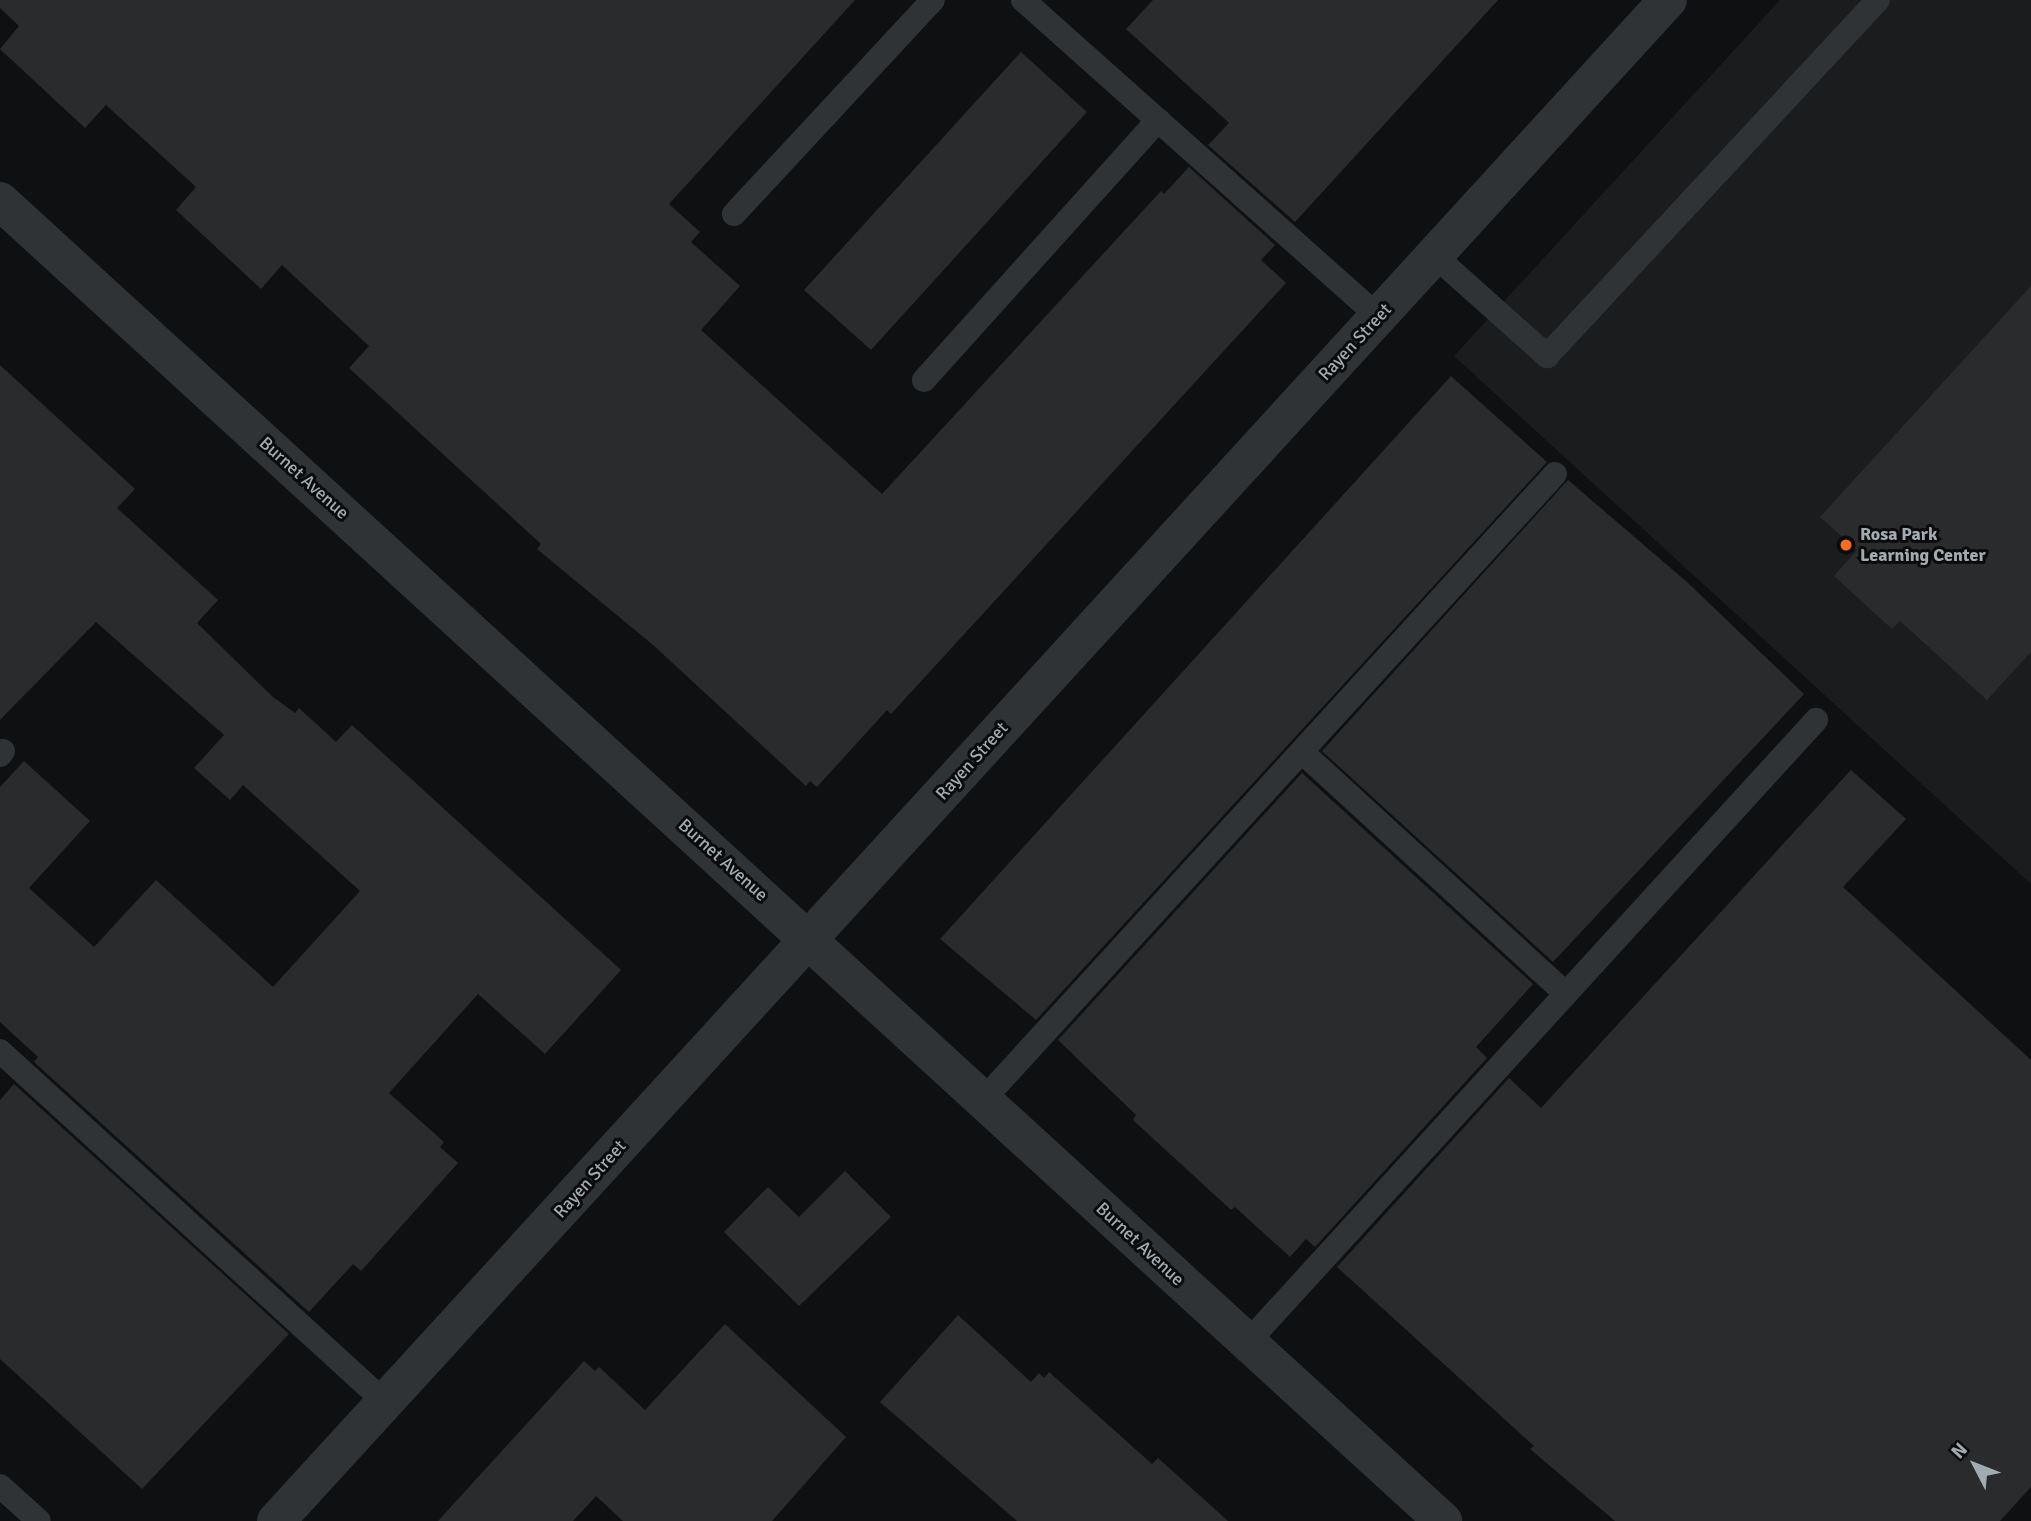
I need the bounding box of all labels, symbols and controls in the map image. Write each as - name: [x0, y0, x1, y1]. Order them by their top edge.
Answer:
- street label: Rayen Street: [1314, 299, 1396, 385]
- street label: Burnet Avenue: [255, 432, 353, 524]
- place label: Rosa Park Learning Center: [1860, 524, 1986, 566]
- marker: Rosa Park Learning Center: [1838, 537, 1854, 553]
- street label: Rayen Street: [931, 718, 1013, 804]
- street label: Burnet Avenue: [674, 814, 772, 906]
- street label: Rayen Street: [549, 1136, 631, 1222]
- street label: Burnet Avenue: [1091, 1198, 1189, 1290]
- north arrow: [1940, 1430, 2010, 1500]
- text: N: [1946, 1438, 1973, 1464]

